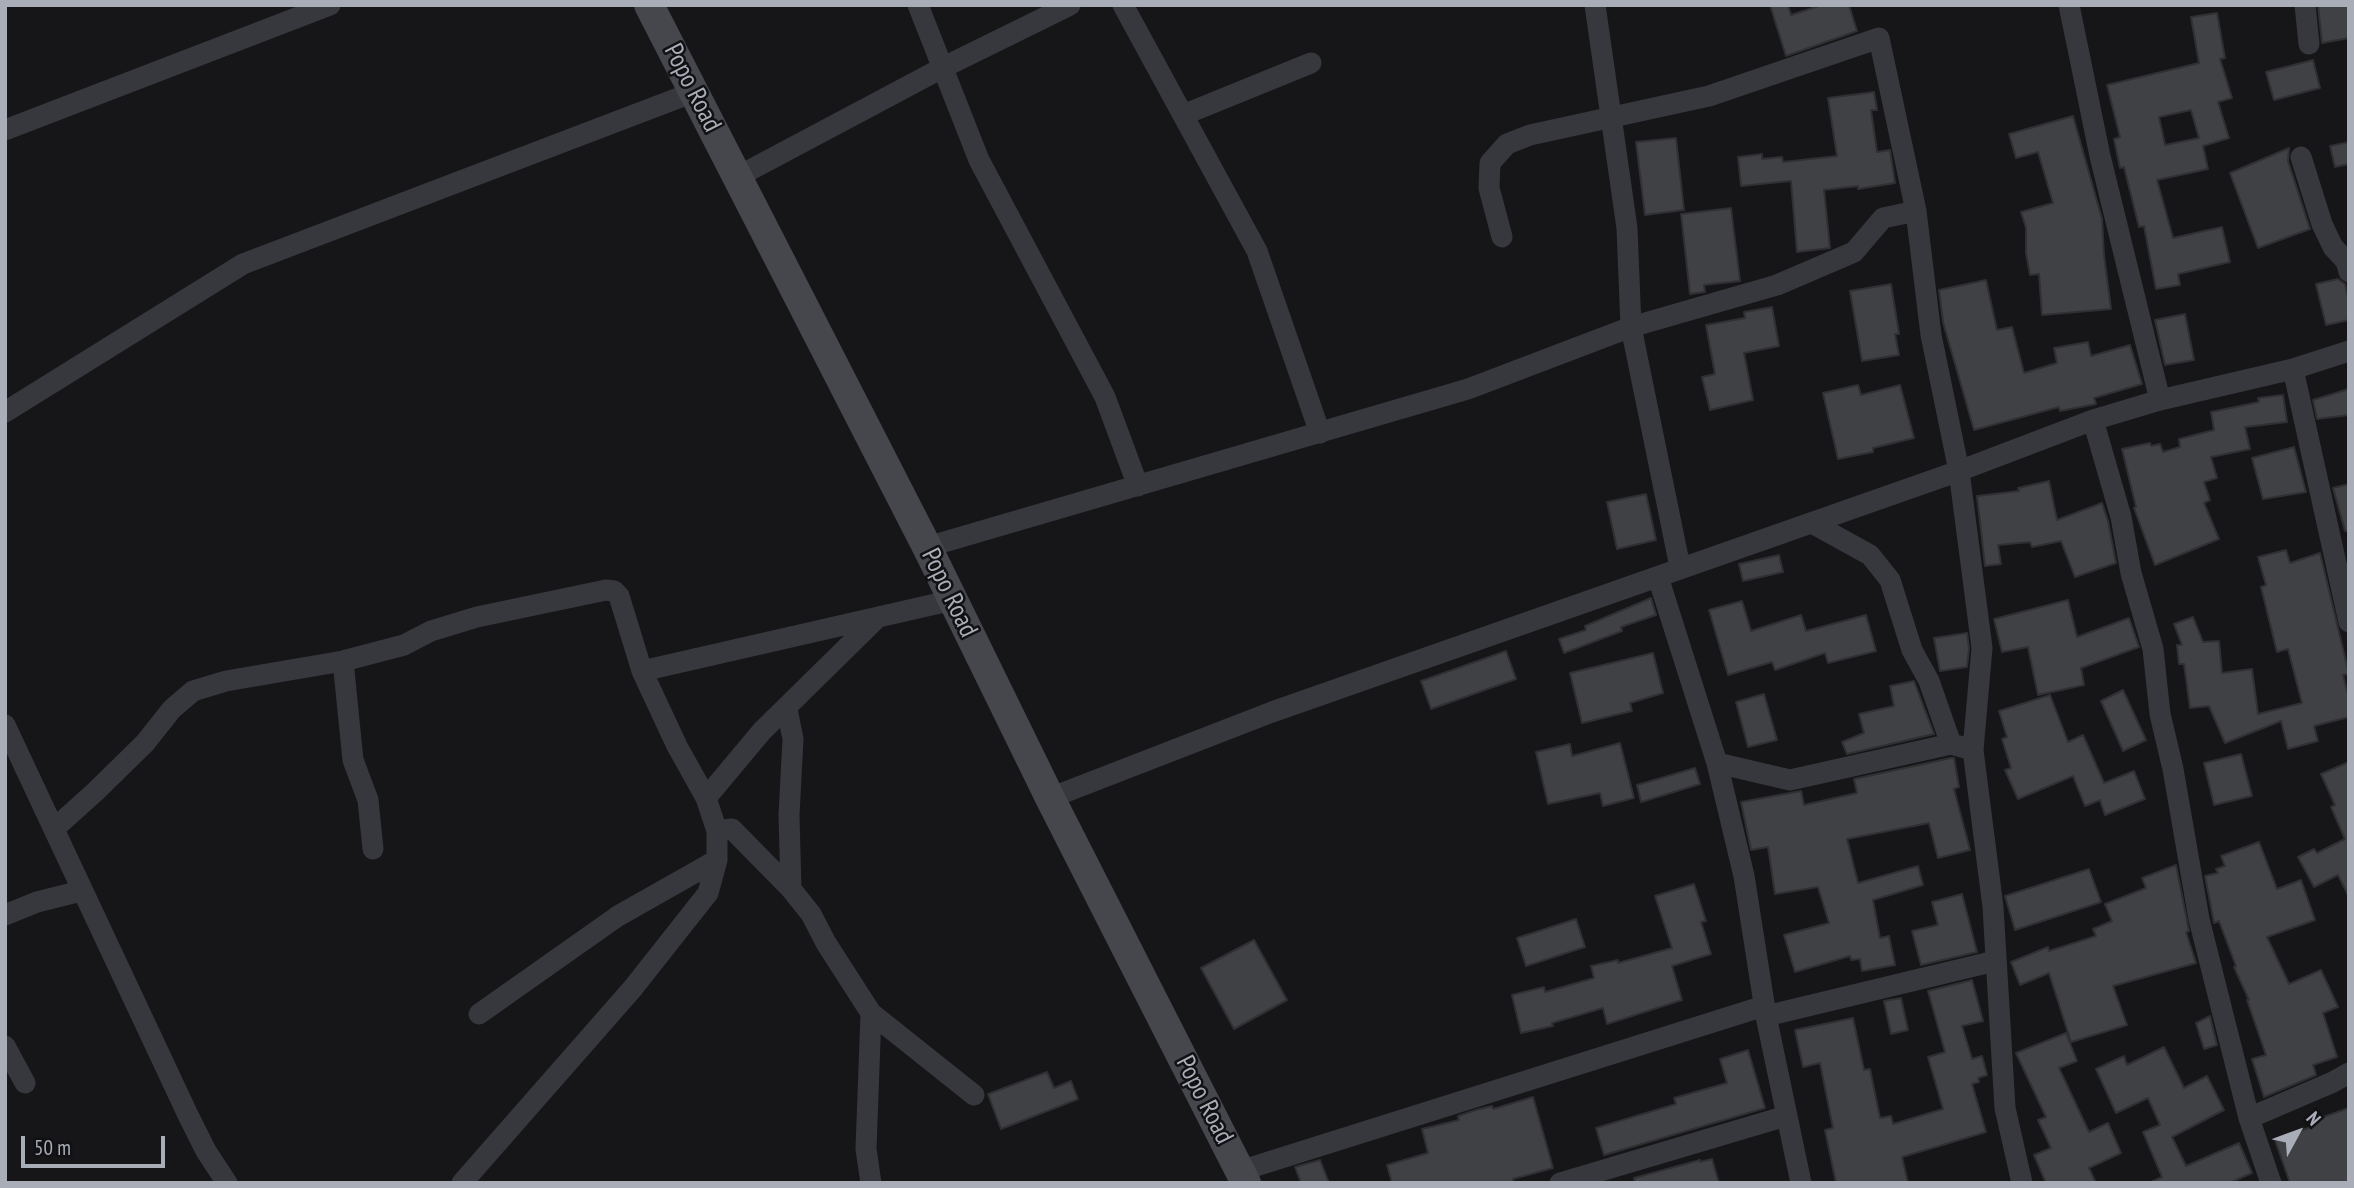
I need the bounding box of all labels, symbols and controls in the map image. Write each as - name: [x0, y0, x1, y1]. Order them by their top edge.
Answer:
- street label: Popo Road: [657, 39, 727, 137]
- street label: Popo Road: [914, 544, 984, 642]
- street label: Popo Road: [1169, 1051, 1239, 1149]
- north arrow: [2263, 1097, 2333, 1167]
- text: N: [2301, 1106, 2326, 1130]
- scale bar: [24, 1122, 168, 1166]
- text: 50 m: [34, 1134, 71, 1161]

